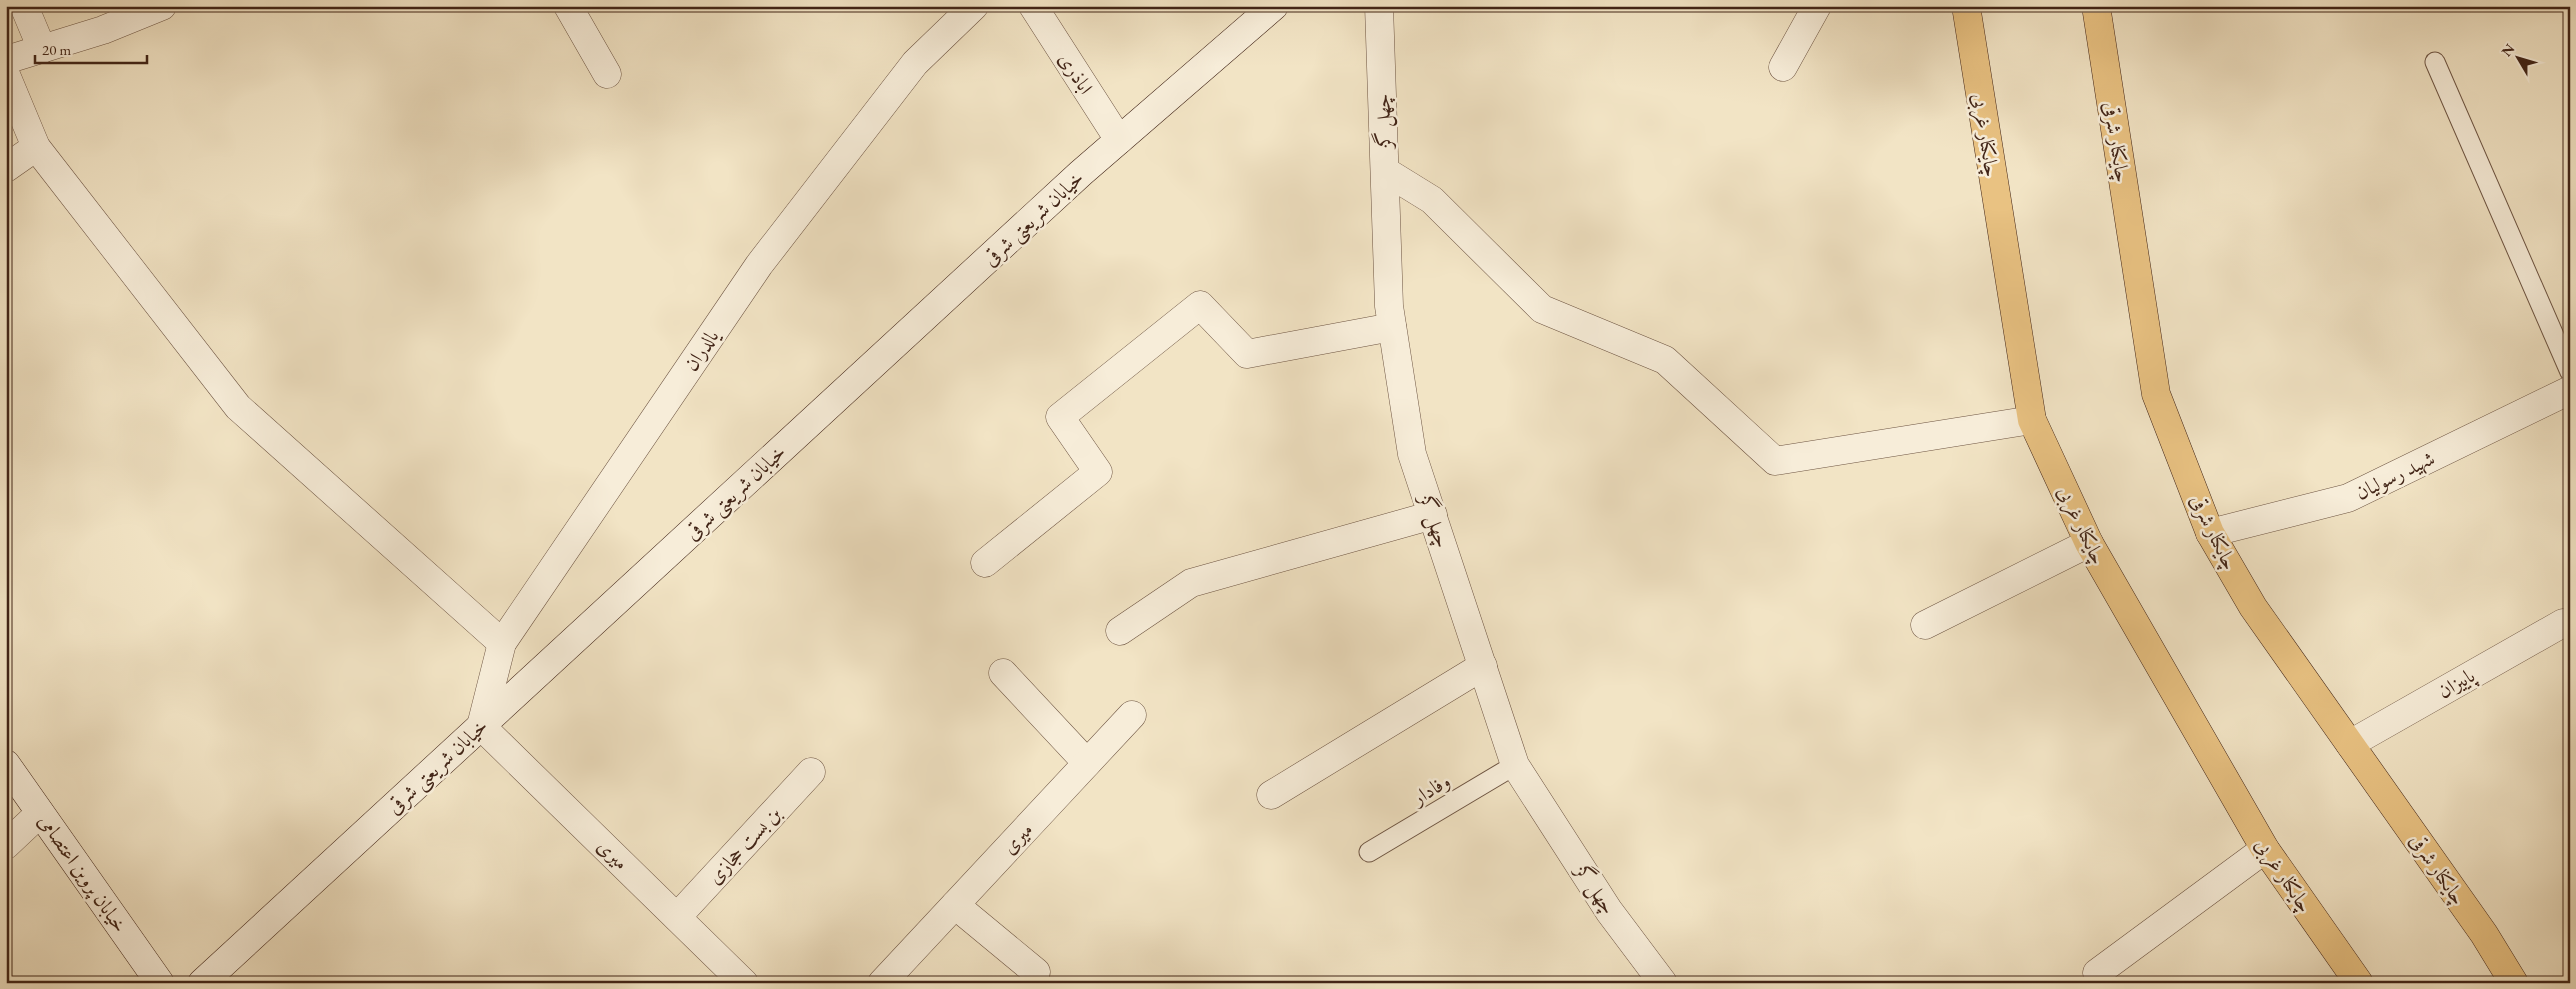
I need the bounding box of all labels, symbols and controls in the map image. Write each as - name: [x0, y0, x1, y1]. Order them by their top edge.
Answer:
- scale bar: [35, 32, 148, 64]
- north arrow: [2494, 32, 2544, 82]
- text: N: [2497, 39, 2519, 60]
- text: 20 m: [42, 40, 71, 59]
- street label: اباذری: [1053, 47, 1099, 99]
- street label: چایکنار غربی: [1965, 91, 2005, 179]
- street label: چهل گز: [1369, 93, 1399, 151]
- street label: چایکنار شرقی: [2097, 100, 2136, 184]
- street label: خیابان شریعتی شرقی: [977, 165, 1090, 273]
- street label: یالدران: [678, 323, 725, 376]
- street label: خیابان شریعتی شرقی: [679, 439, 792, 547]
- street label: شهید رسولیان: [2351, 445, 2439, 505]
- street label: چایکنار غربی: [2050, 481, 2112, 569]
- street label: چهل گز: [1411, 489, 1456, 552]
- street label: چایکنار شرقی: [2184, 490, 2243, 575]
- street label: پاییزان: [2433, 661, 2481, 706]
- street label: خیابان شریعتی شرقی: [381, 713, 494, 821]
- street label: وفادار: [1406, 768, 1455, 811]
- street label: بن بست حجازی: [701, 801, 787, 889]
- street label: خیابان پروین اعتصامی: [32, 809, 133, 938]
- street label: میری: [996, 817, 1038, 859]
- street label: چایکنار شرقی: [2403, 828, 2472, 910]
- street label: میری: [592, 833, 634, 875]
- street label: چایکنار غربی: [2248, 833, 2318, 918]
- street label: چهل گز: [1567, 857, 1622, 920]

